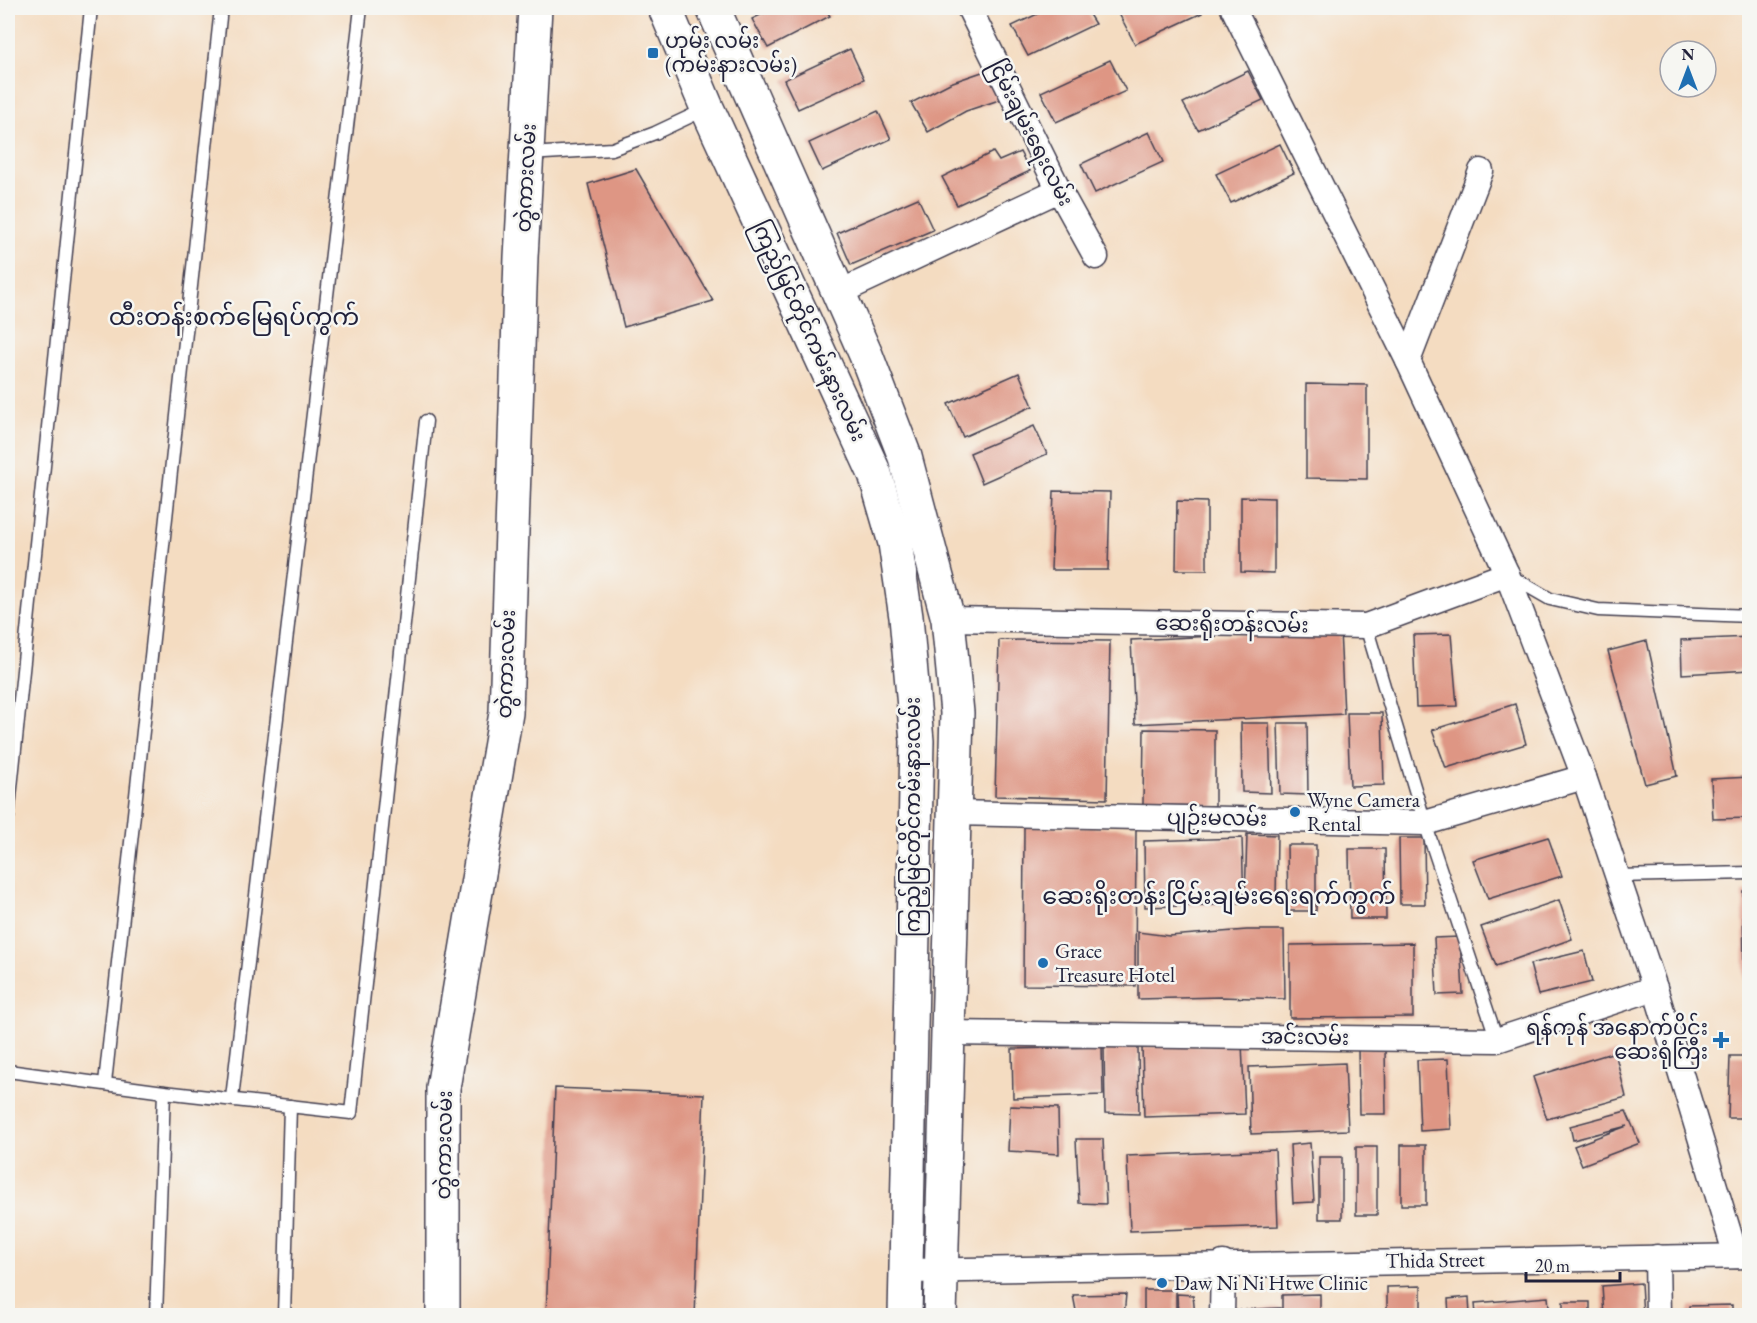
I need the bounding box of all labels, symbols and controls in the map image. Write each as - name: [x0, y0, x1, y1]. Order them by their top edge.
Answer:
- place label: ဟုမ်း လမ်း (ကမ်းနားလမ်း): [665, 25, 797, 82]
- north arrow: [1658, 39, 1718, 99]
- text: N: [1682, 44, 1695, 65]
- marker: ဟုမ်း လမ်း (ကမ်းနားလမ်း): [646, 46, 660, 60]
- street label: ငြိမ်းချမ်းရေးလမ်း: [978, 54, 1082, 213]
- street label: တွဲကားလမ်း: [507, 123, 545, 233]
- street label: ကြည့်မြင်တိုင်ကမ်းနားလမ်း: [743, 215, 874, 447]
- district label: ထီးတန်းစက်မြေရပ်ကွက်: [109, 301, 359, 336]
- street label: ဆေးရိုးတန်းလမ်း: [1155, 607, 1309, 642]
- street label: တွဲကားလမ်း: [488, 609, 524, 719]
- street label: ကြည့်မြင်တိုင်ကမ်းနားလမ်း: [897, 697, 930, 937]
- place label: Wyne Camera Rental: [1307, 786, 1421, 837]
- street label: ပျဉ်းမလမ်း: [1167, 801, 1267, 837]
- marker: Wyne Camera Rental: [1288, 805, 1302, 819]
- district label: ဆေးရိုးတန်းငြိမ်းချမ်းရေးရက်ကွက်: [1042, 880, 1396, 915]
- place label: Grace Treasure Hotel: [1055, 937, 1175, 988]
- marker: Grace Treasure Hotel: [1036, 956, 1050, 970]
- place label: ရန်ကုန် အနောက်ပိုင်း ဆေးရုံကြီး: [1526, 1012, 1708, 1069]
- street label: အင်းလမ်း: [1261, 1020, 1349, 1051]
- marker: ရန်ကုန် အနောက်ပိုင်း ဆေးရုံကြီး: [1712, 1031, 1730, 1049]
- street label: တွဲကားလမ်း: [427, 1090, 461, 1200]
- street label: Thida Street: [1385, 1245, 1485, 1274]
- scale bar: [1526, 1245, 1620, 1283]
- text: 20 m: [1535, 1254, 1570, 1277]
- place label: Daw Ni Ni Htwe Clinic: [1174, 1269, 1368, 1296]
- marker: Daw Ni Ni Htwe Clinic: [1155, 1276, 1169, 1290]

